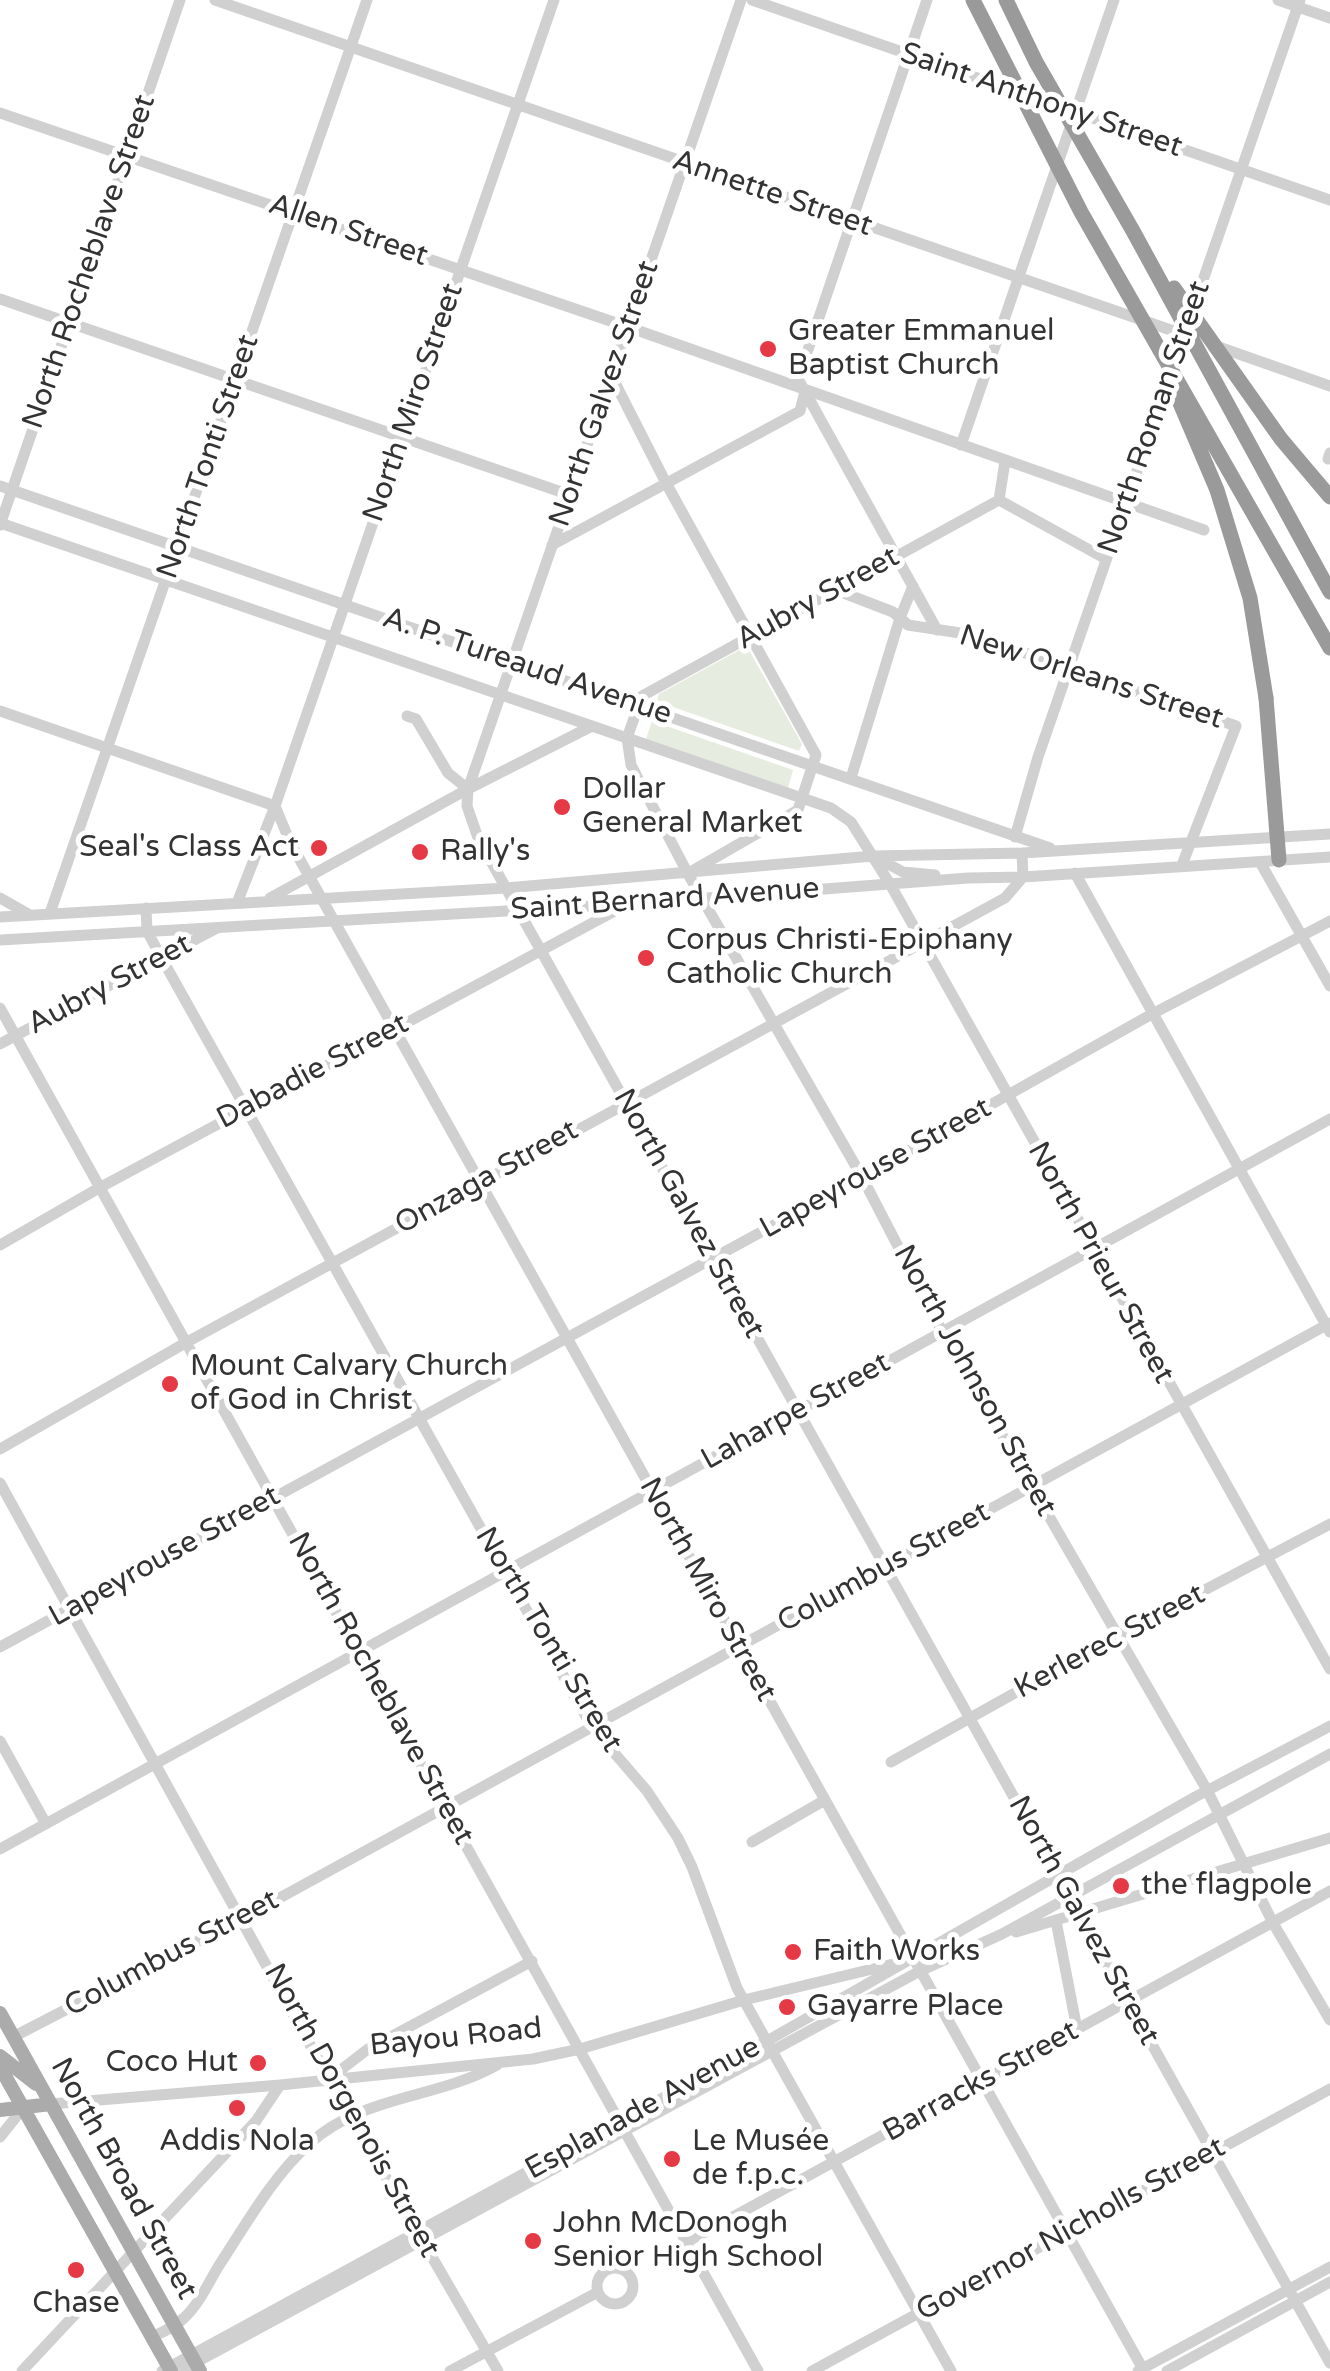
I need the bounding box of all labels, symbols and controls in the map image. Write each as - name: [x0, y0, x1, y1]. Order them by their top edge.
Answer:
- street label: Saint Anthony Street: [895, 36, 1187, 166]
- street label: North Rocheblave Street: [16, 90, 164, 434]
- street label: Annette Street: [667, 143, 877, 245]
- street label: Allen Street: [264, 187, 432, 275]
- street label: North Galvez Street: [543, 256, 667, 532]
- street label: North Roman Street: [1091, 277, 1219, 559]
- street label: North Miro Street: [356, 279, 472, 527]
- place label: Greater Emmanuel Baptist Church: [788, 314, 1054, 384]
- street label: North Tonti Street: [150, 330, 268, 584]
- marker: Greater Emmanuel Baptist Church: [757, 338, 779, 360]
- street label: Aubry Street: [730, 540, 906, 658]
- street label: A. P. Tureaud Avenue: [378, 601, 676, 733]
- street label: New Orleans Street: [955, 618, 1227, 738]
- place label: Dollar General Market: [582, 772, 802, 842]
- marker: Dollar General Market: [551, 796, 573, 818]
- place label: Seal's Class Act: [79, 830, 299, 866]
- place label: Rally's: [440, 834, 530, 870]
- marker: Seal's Class Act: [308, 837, 330, 859]
- marker: Rally's: [409, 841, 431, 863]
- street label: Saint Bernard Avenue: [509, 871, 821, 929]
- place label: Corpus Christi-Epiphany Catholic Church: [666, 923, 1013, 994]
- street label: Aubry Street: [22, 927, 198, 1043]
- marker: Corpus Christi-Epiphany Catholic Church: [635, 947, 657, 969]
- street label: Dabadie Street: [211, 1006, 415, 1138]
- street label: North Galvez Street: [605, 1083, 771, 1345]
- street label: Lapeyrouse Street: [754, 1091, 998, 1247]
- street label: Onzaga Street: [389, 1113, 585, 1243]
- street label: North Prieur Street: [1019, 1136, 1181, 1390]
- street label: North Johnson Street: [885, 1239, 1063, 1523]
- street label: Laharpe Street: [695, 1345, 897, 1479]
- place label: Mount Calvary Church of God in Christ: [190, 1349, 508, 1420]
- marker: Mount Calvary Church of God in Christ: [159, 1373, 181, 1395]
- street label: North Miro Street: [631, 1472, 783, 1708]
- street label: Lapeyrouse Street: [43, 1479, 287, 1635]
- street label: Columbus Street: [772, 1495, 996, 1641]
- street label: North Tonti Street: [467, 1521, 629, 1759]
- street label: North Rocheblave Street: [279, 1527, 481, 1851]
- street label: Kerlerec Street: [1009, 1577, 1211, 1707]
- street label: North Galvez Street: [1000, 1790, 1166, 2052]
- place label: the flagpole: [1141, 1868, 1312, 1904]
- marker: the flagpole: [1110, 1875, 1132, 1897]
- street label: Columbus Street: [59, 1882, 285, 2026]
- place label: Faith Works: [813, 1934, 980, 1970]
- marker: Faith Works: [782, 1941, 804, 1963]
- street label: North Dorgenois Street: [255, 1958, 447, 2264]
- place label: Gayarre Place: [807, 1989, 1004, 2025]
- marker: Gayarre Place: [776, 1996, 798, 2018]
- street label: Bayou Road: [368, 2011, 544, 2065]
- street label: Barracks Street: [877, 2014, 1085, 2150]
- street label: Esplanade Avenue: [519, 2030, 767, 2188]
- place label: Coco Hut: [105, 2045, 238, 2081]
- street label: North Broad Street: [42, 2052, 204, 2306]
- marker: Coco Hut: [247, 2052, 269, 2074]
- marker: Addis Nola: [226, 2097, 248, 2119]
- place label: Addis Nola: [159, 2124, 315, 2160]
- place label: Le Musée de f.p.c.: [692, 2124, 829, 2194]
- street label: Governor Nicholls Street: [910, 2130, 1232, 2330]
- marker: Le Musée de f.p.c.: [661, 2148, 683, 2170]
- place label: John McDonogh Senior High School: [553, 2206, 823, 2276]
- marker: John McDonogh Senior High School: [522, 2230, 544, 2252]
- marker: Chase: [65, 2259, 87, 2281]
- place label: Chase: [32, 2286, 120, 2322]

